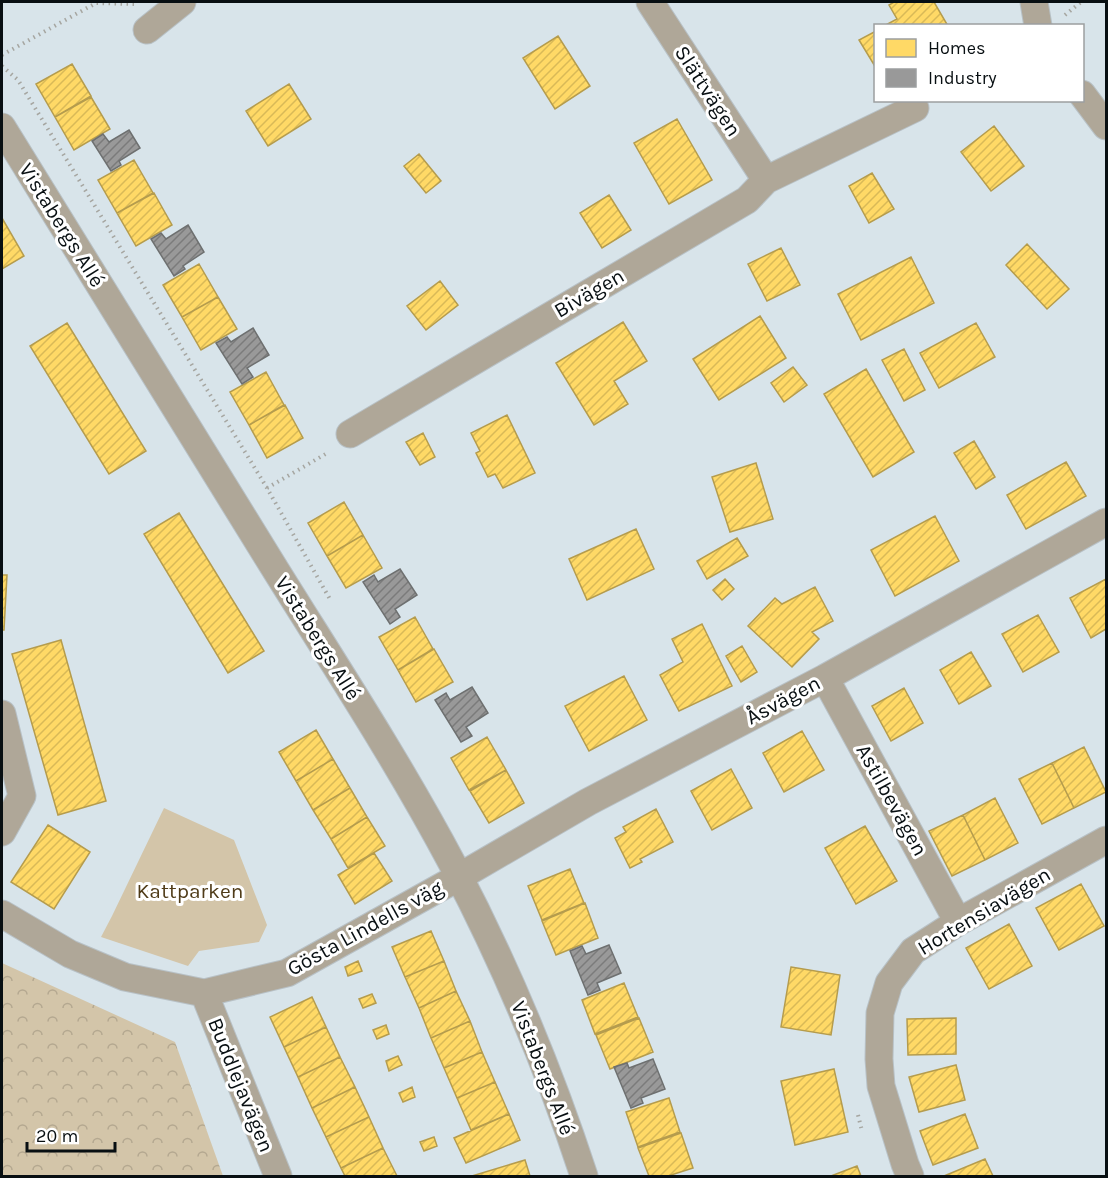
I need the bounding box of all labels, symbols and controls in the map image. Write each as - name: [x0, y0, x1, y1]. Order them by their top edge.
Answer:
- legend: [874, 24, 1084, 102]
- text: Homes: [928, 37, 985, 59]
- street label: Slättvägen: [670, 41, 746, 141]
- text: Industry: [928, 67, 997, 89]
- street label: Vistabergs Allé: [14, 159, 110, 291]
- street label: Bivägen: [550, 263, 628, 323]
- street label: Vistabergs Allé: [270, 572, 366, 704]
- street label: Åsvägen: [742, 671, 824, 729]
- street label: Astilbevägen: [851, 740, 933, 860]
- street label: Hortensiavägen: [913, 862, 1055, 960]
- street label: Gösta Lindells väg: [283, 875, 447, 981]
- park label: Kattparken: [137, 879, 243, 903]
- street label: Vistabergs Allé: [506, 998, 580, 1138]
- street label: Buddlejavägen: [203, 1014, 279, 1156]
- scale bar: [27, 1115, 116, 1153]
- text: 20 m: [36, 1125, 78, 1147]

